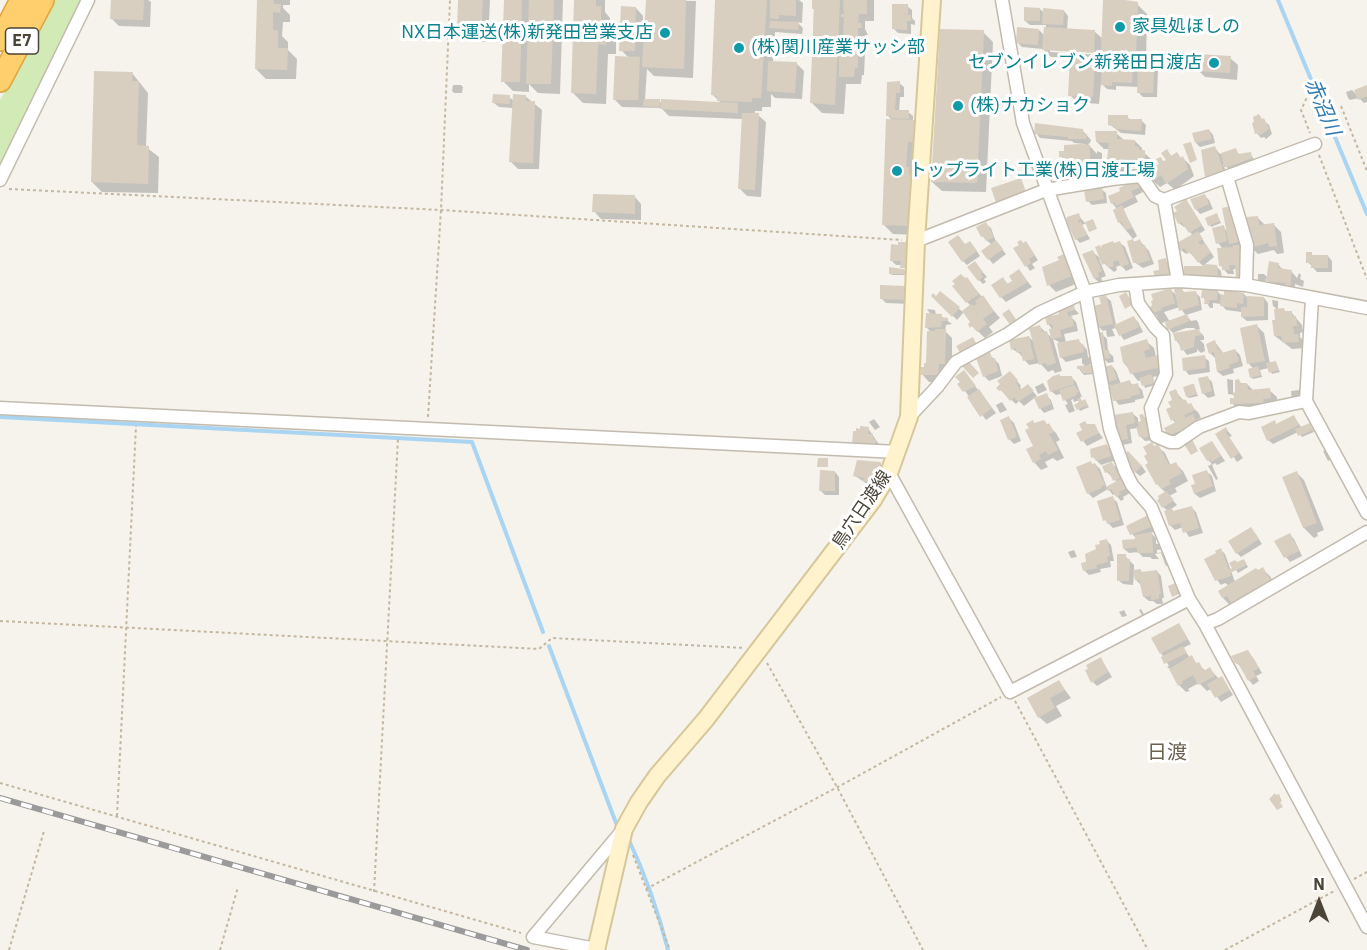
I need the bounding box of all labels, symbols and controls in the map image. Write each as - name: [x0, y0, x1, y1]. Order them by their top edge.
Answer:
- place label: 家具処ほしの: [1132, 16, 1240, 38]
- marker: 家具処ほしの: [1113, 20, 1127, 34]
- place label: NX日本運送(株)新発田営業支店: [401, 22, 653, 44]
- marker: NX日本運送(株)新発田営業支店: [658, 26, 672, 40]
- road number: E7: [5, 28, 38, 54]
- place label: (株)関川産業サッシ部: [751, 37, 925, 59]
- marker: (株)関川産業サッシ部: [732, 41, 746, 55]
- place label: セブンイレブン新発田日渡店: [968, 52, 1202, 74]
- marker: セブンイレブン新発田日渡店: [1207, 56, 1221, 70]
- water label: 赤沼川: [1299, 75, 1345, 139]
- place label: (株)ナカショク: [970, 95, 1090, 117]
- marker: (株)ナカショク: [951, 99, 965, 113]
- place label: トップライト工業(株)日渡工場: [909, 160, 1155, 182]
- marker: トップライト工業(株)日渡工場: [890, 164, 904, 178]
- street label: 鳥穴日渡線: [828, 467, 896, 553]
- district label: 日渡: [1147, 741, 1187, 765]
- north arrow: [1289, 872, 1349, 932]
- text: N: [1313, 874, 1325, 894]

